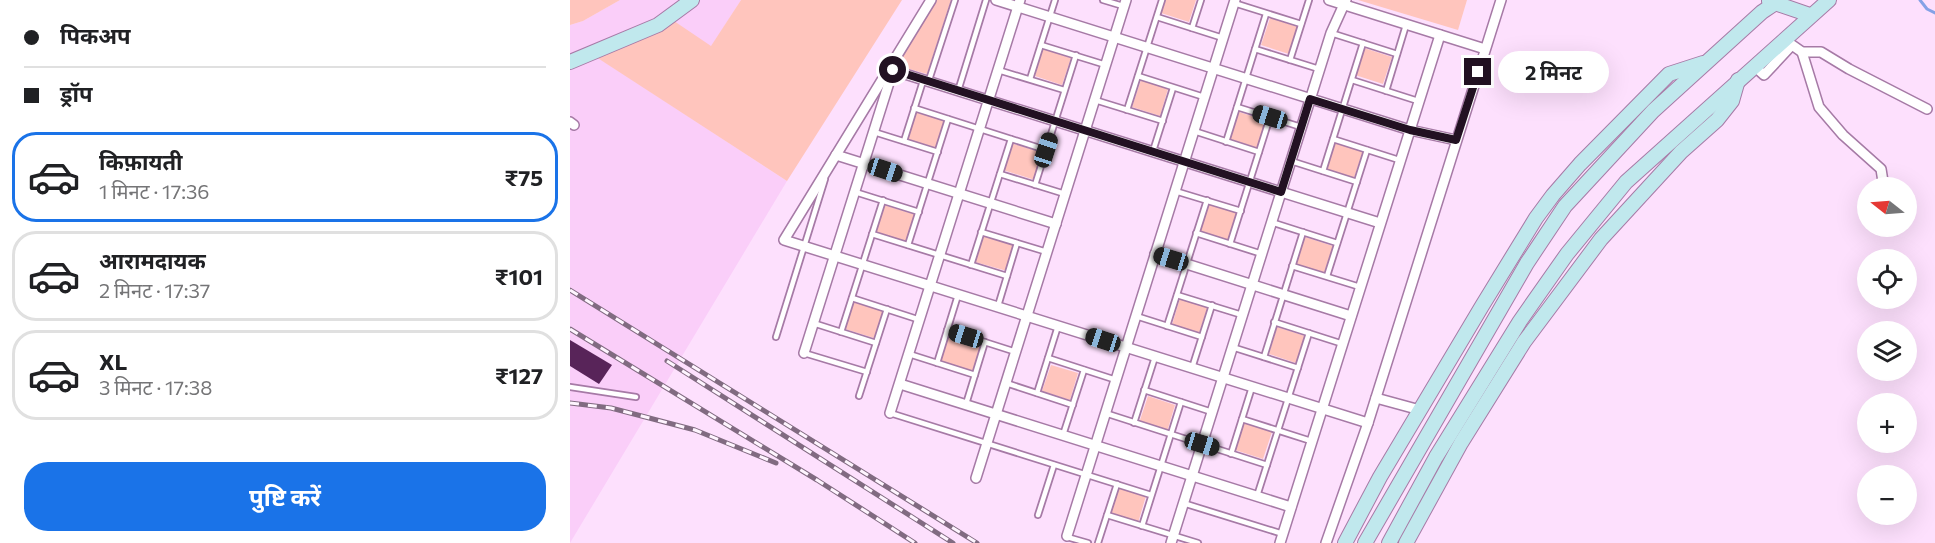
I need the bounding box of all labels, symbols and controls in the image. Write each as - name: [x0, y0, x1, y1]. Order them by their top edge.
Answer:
- text: पिकअप: [60, 22, 131, 49]
- callout: 2 मिनट: [1499, 51, 1610, 93]
- route start: [879, 56, 906, 83]
- route end: [1464, 58, 1491, 85]
- text: 2 मिनट: [1525, 60, 1582, 84]
- text: ड्रॉप: [60, 80, 93, 107]
- car: [1250, 103, 1290, 131]
- car: [1032, 130, 1060, 170]
- text: किफ़ायती: [99, 148, 183, 175]
- icon: car: [27, 150, 81, 204]
- car: [865, 156, 905, 184]
- text: ₹75: [505, 164, 543, 191]
- north arrow: [1857, 177, 1917, 237]
- map controls: [1857, 177, 1917, 525]
- text: 1 मिनट · 17:36: [99, 179, 209, 203]
- car: [1151, 245, 1191, 273]
- text: आरामदायक: [99, 247, 206, 274]
- icon: car: [27, 249, 81, 303]
- button: locate: [1857, 249, 1917, 309]
- text: ₹101: [495, 263, 543, 290]
- text: 2 मिनट · 17:37: [99, 278, 210, 302]
- button: layers: [1857, 321, 1917, 381]
- car: [946, 322, 986, 350]
- car: [1083, 326, 1123, 354]
- icon: car: [27, 348, 81, 402]
- text: XL: [99, 348, 127, 375]
- text: ₹127: [495, 362, 543, 389]
- text: 3 मिनट · 17:38: [99, 375, 212, 399]
- button: +: [1857, 393, 1917, 453]
- car: [1182, 430, 1222, 458]
- button: पुष्टि करें: [24, 462, 546, 531]
- button: −: [1857, 465, 1917, 525]

